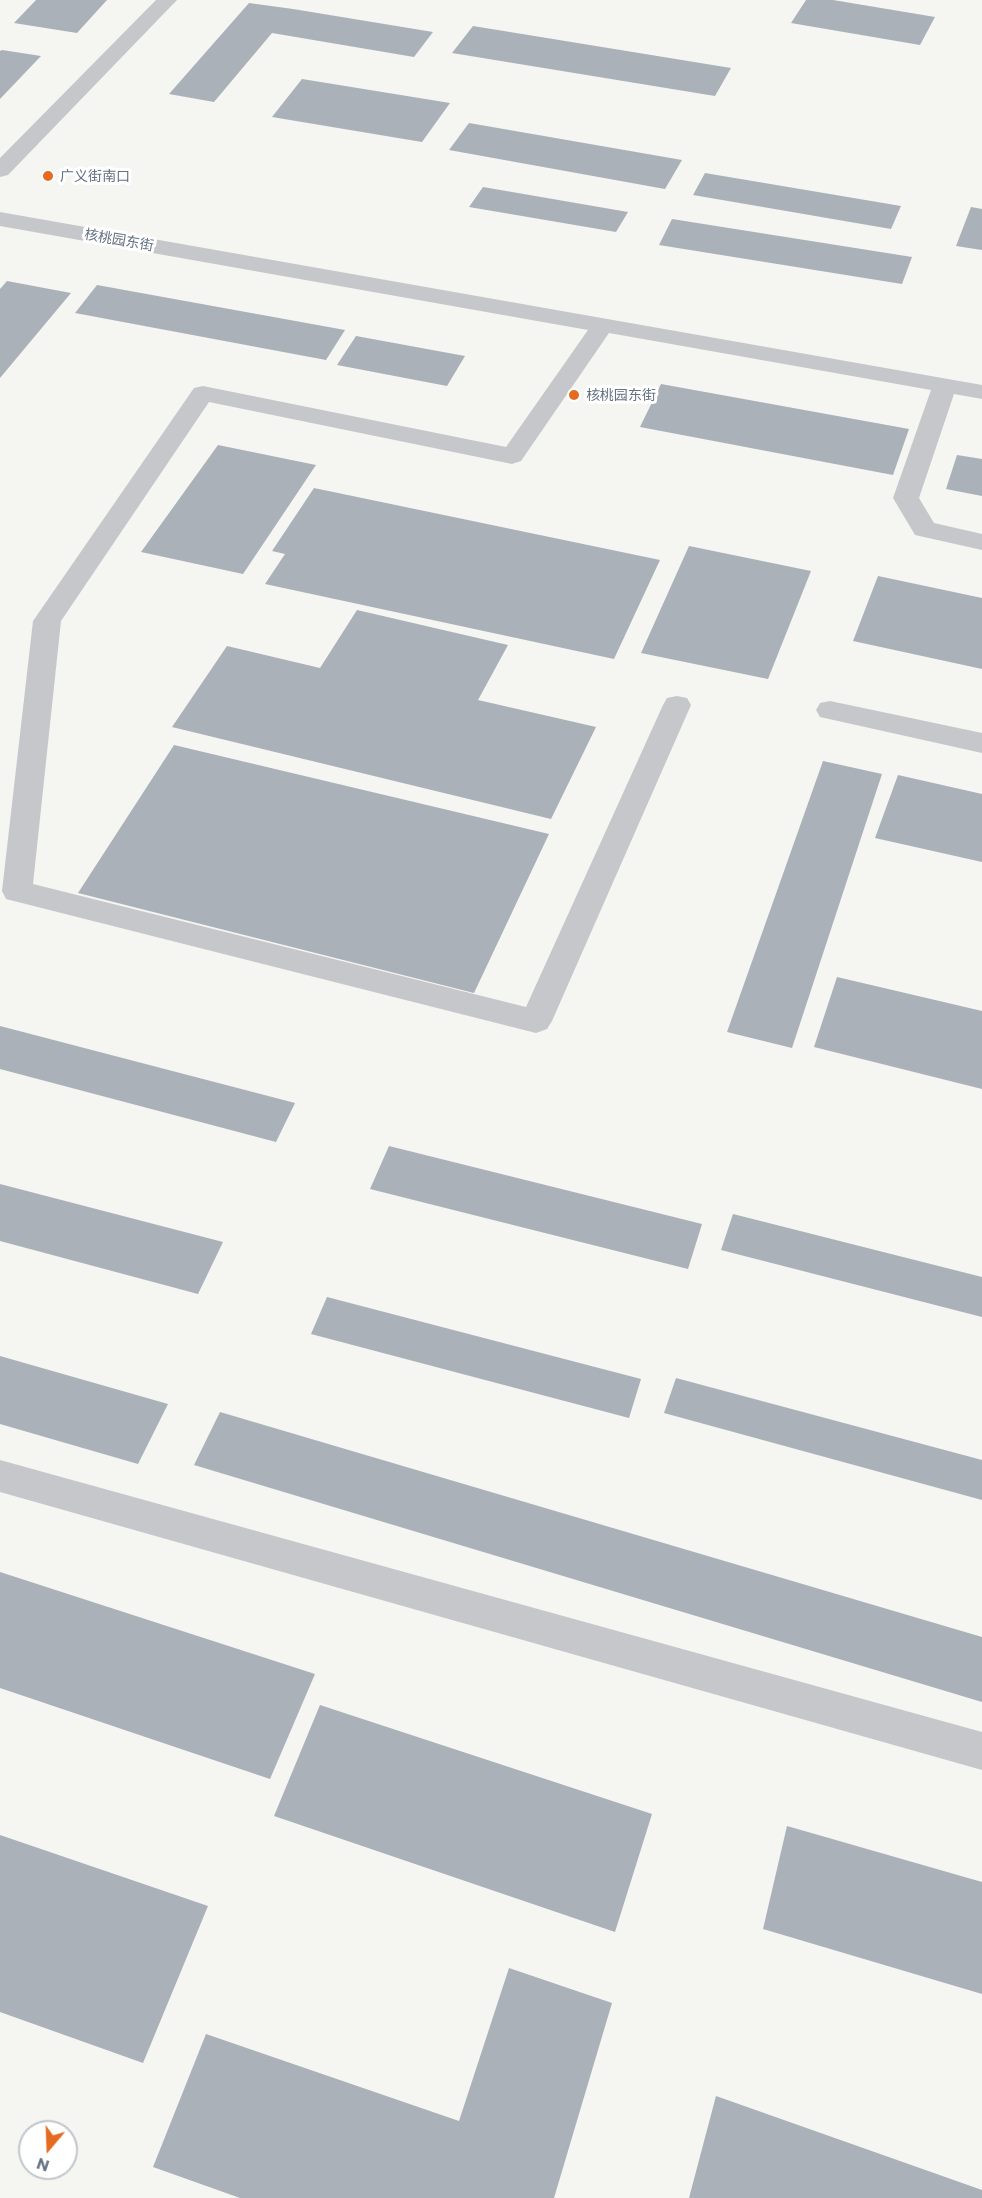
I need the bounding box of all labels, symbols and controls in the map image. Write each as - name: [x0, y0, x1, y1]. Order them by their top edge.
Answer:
- place label: 广义街南口: [60, 168, 130, 184]
- marker: 广义街南口: [41, 169, 55, 183]
- street label: 核桃园东街: [83, 226, 155, 254]
- place label: 核桃园东街: [586, 387, 656, 403]
- marker: 核桃园东街: [567, 388, 581, 402]
- north arrow: [18, 2120, 78, 2180]
- text: N: [34, 2155, 51, 2177]

